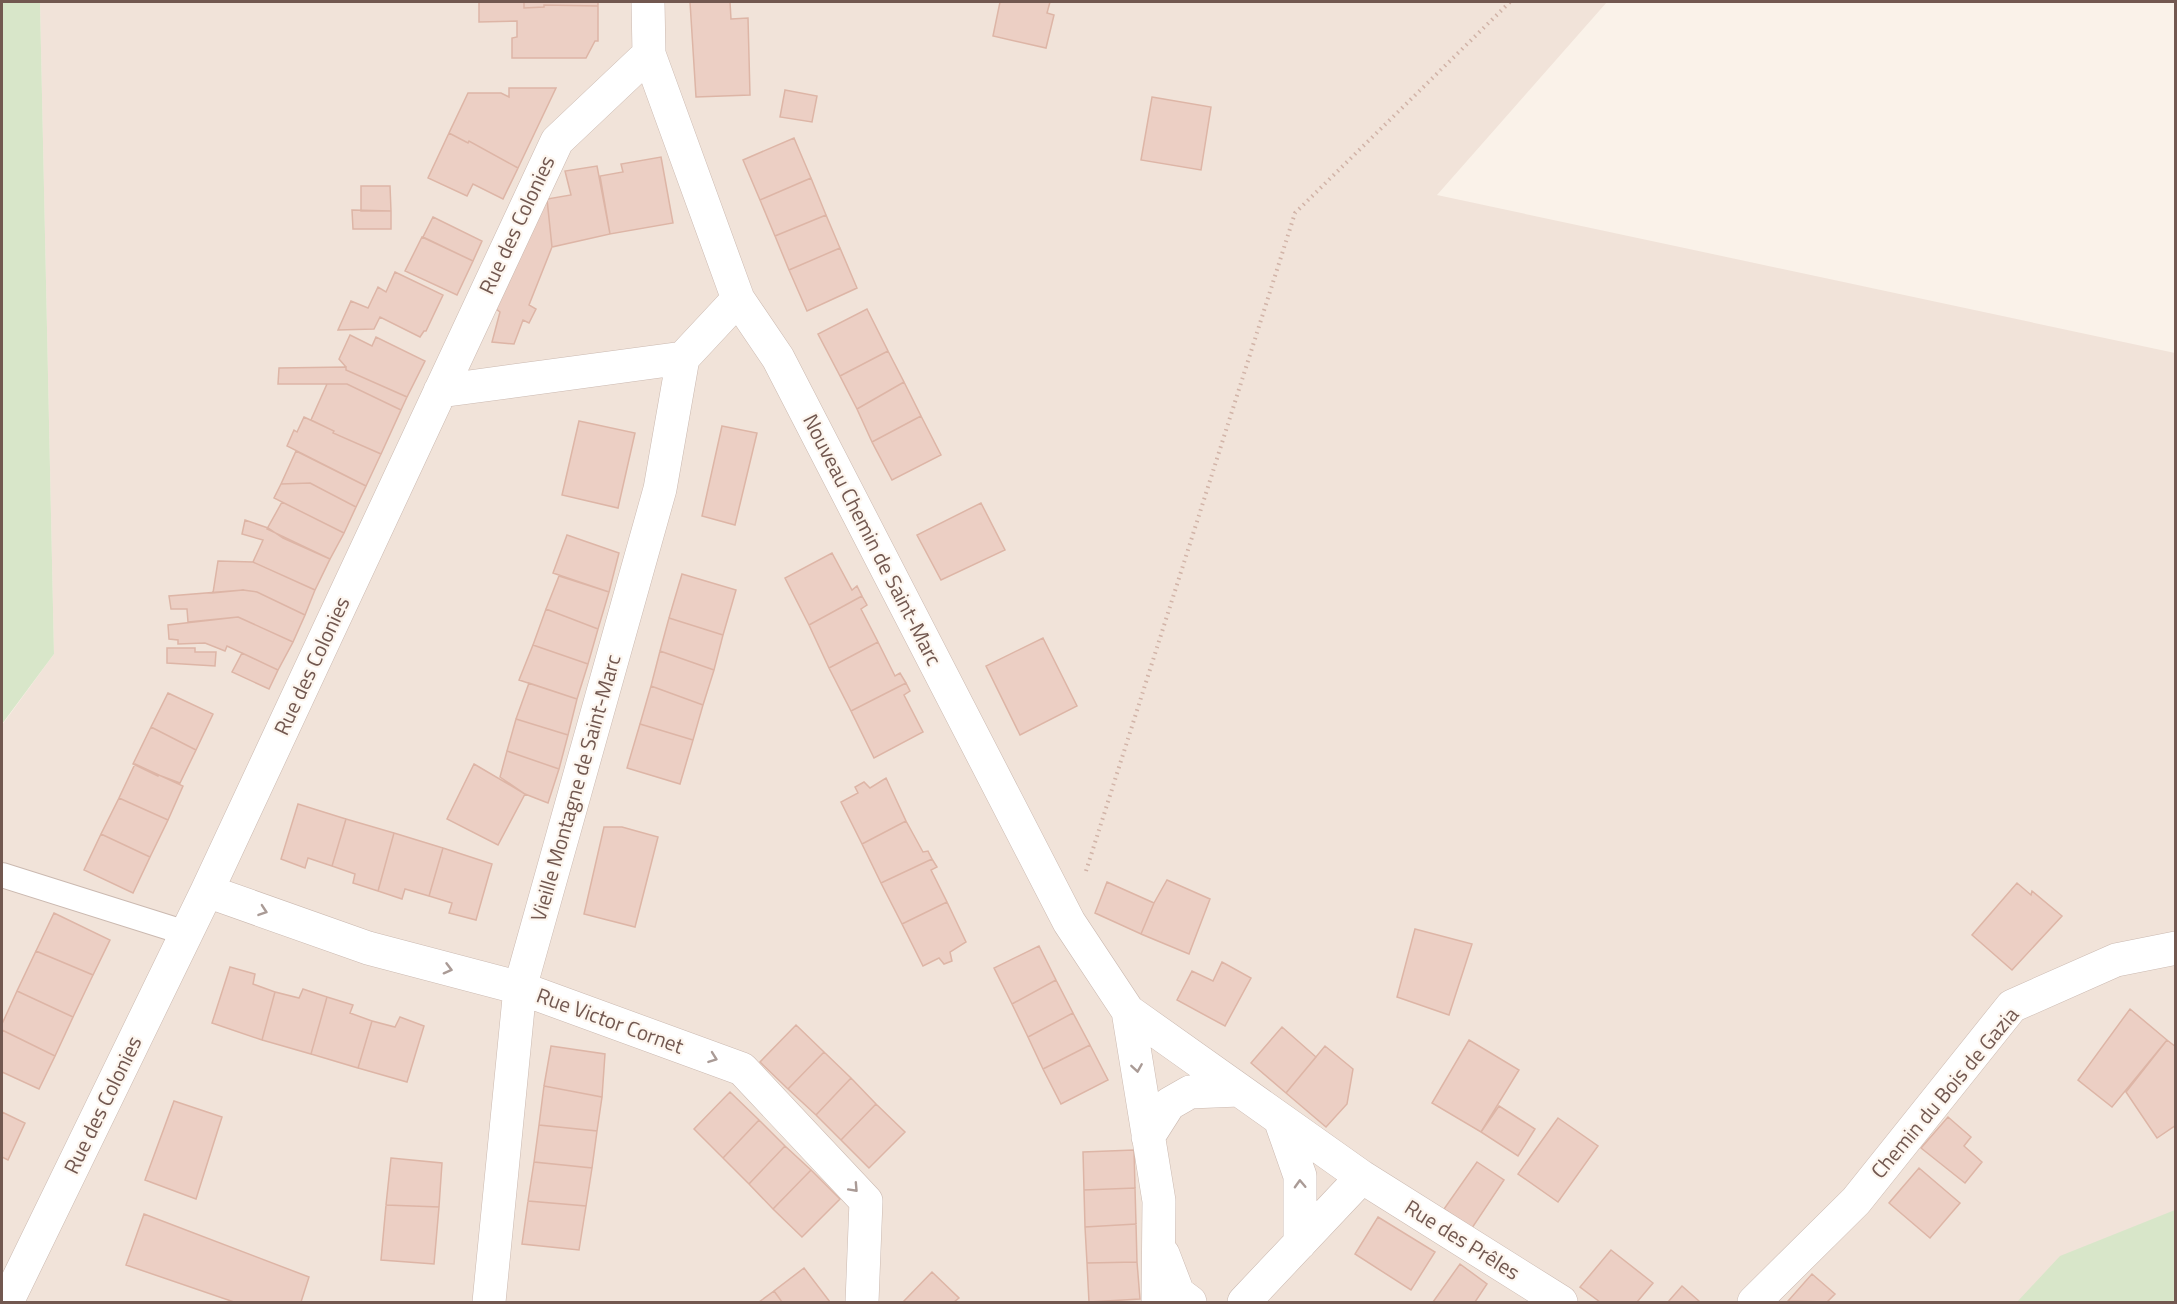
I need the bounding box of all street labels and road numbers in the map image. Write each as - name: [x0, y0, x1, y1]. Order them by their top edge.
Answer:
- street label: Rue des Colonies: [470, 150, 562, 299]
- street label: Nouveau Chemin de Saint-Marc: [795, 408, 950, 671]
- street label: Rue des Colonies: [265, 591, 357, 740]
- street label: Vieille Montagne de Saint-Marc: [522, 650, 629, 925]
- street label: Rue Victor Cornet: [532, 979, 689, 1062]
- street label: Chemin du Bois de Gazia: [1863, 999, 2026, 1185]
- street label: Rue des Colonies: [55, 1030, 149, 1179]
- street label: Rue des Prêles: [1399, 1191, 1526, 1287]

